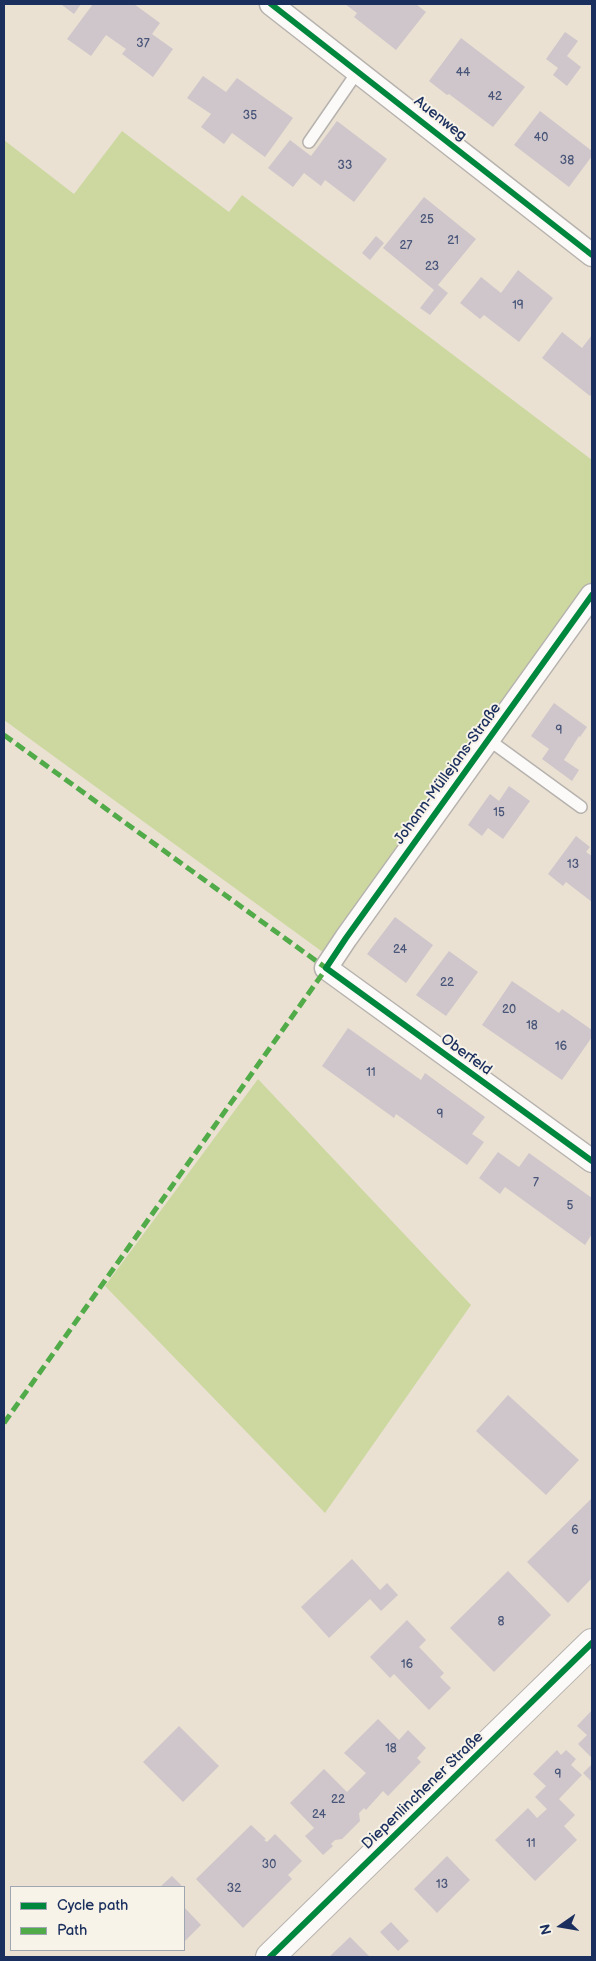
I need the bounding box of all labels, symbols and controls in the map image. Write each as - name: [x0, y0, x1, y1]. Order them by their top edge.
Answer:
- house number: 37: [136, 37, 150, 51]
- house number: 44: [456, 66, 470, 80]
- house number: 42: [488, 90, 502, 104]
- street label: Auenweg: [410, 93, 470, 145]
- house number: 35: [243, 109, 257, 123]
- house number: 40: [534, 131, 548, 145]
- house number: 38: [560, 154, 574, 168]
- house number: 33: [338, 159, 352, 173]
- house number: 25: [420, 213, 434, 227]
- house number: 21: [447, 234, 459, 248]
- house number: 27: [400, 239, 412, 253]
- house number: 23: [425, 260, 439, 274]
- house number: 19: [512, 299, 524, 313]
- street label: Johann-Müllejans-Straße: [391, 700, 505, 848]
- house number: 9: [556, 724, 562, 738]
- house number: 15: [493, 806, 505, 820]
- house number: 13: [567, 858, 579, 872]
- house number: 24: [393, 943, 407, 957]
- house number: 22: [440, 976, 454, 990]
- house number: 20: [502, 1003, 516, 1017]
- house number: 18: [526, 1019, 538, 1033]
- street label: Oberfeld: [437, 1030, 495, 1080]
- house number: 16: [555, 1040, 567, 1054]
- house number: 11: [366, 1066, 376, 1080]
- house number: 9: [437, 1108, 443, 1122]
- house number: 7: [533, 1176, 539, 1190]
- house number: 5: [567, 1199, 573, 1213]
- house number: 6: [571, 1524, 579, 1538]
- house number: 8: [498, 1615, 504, 1629]
- house number: 16: [401, 1658, 413, 1672]
- street label: Diepenlinchener Straße: [359, 1729, 487, 1853]
- house number: 18: [385, 1742, 397, 1756]
- house number: 9: [555, 1768, 561, 1782]
- house number: 22: [331, 1793, 345, 1807]
- house number: 24: [312, 1808, 326, 1822]
- house number: 11: [526, 1837, 536, 1851]
- house number: 30: [262, 1858, 276, 1872]
- house number: 13: [436, 1878, 448, 1892]
- house number: 32: [227, 1882, 241, 1896]
- legend: [10, 1886, 185, 1951]
- text: Cycle path: [57, 1896, 128, 1915]
- north arrow: [536, 1901, 586, 1951]
- text: Path: [57, 1921, 87, 1940]
- text: N: [536, 1922, 555, 1937]

